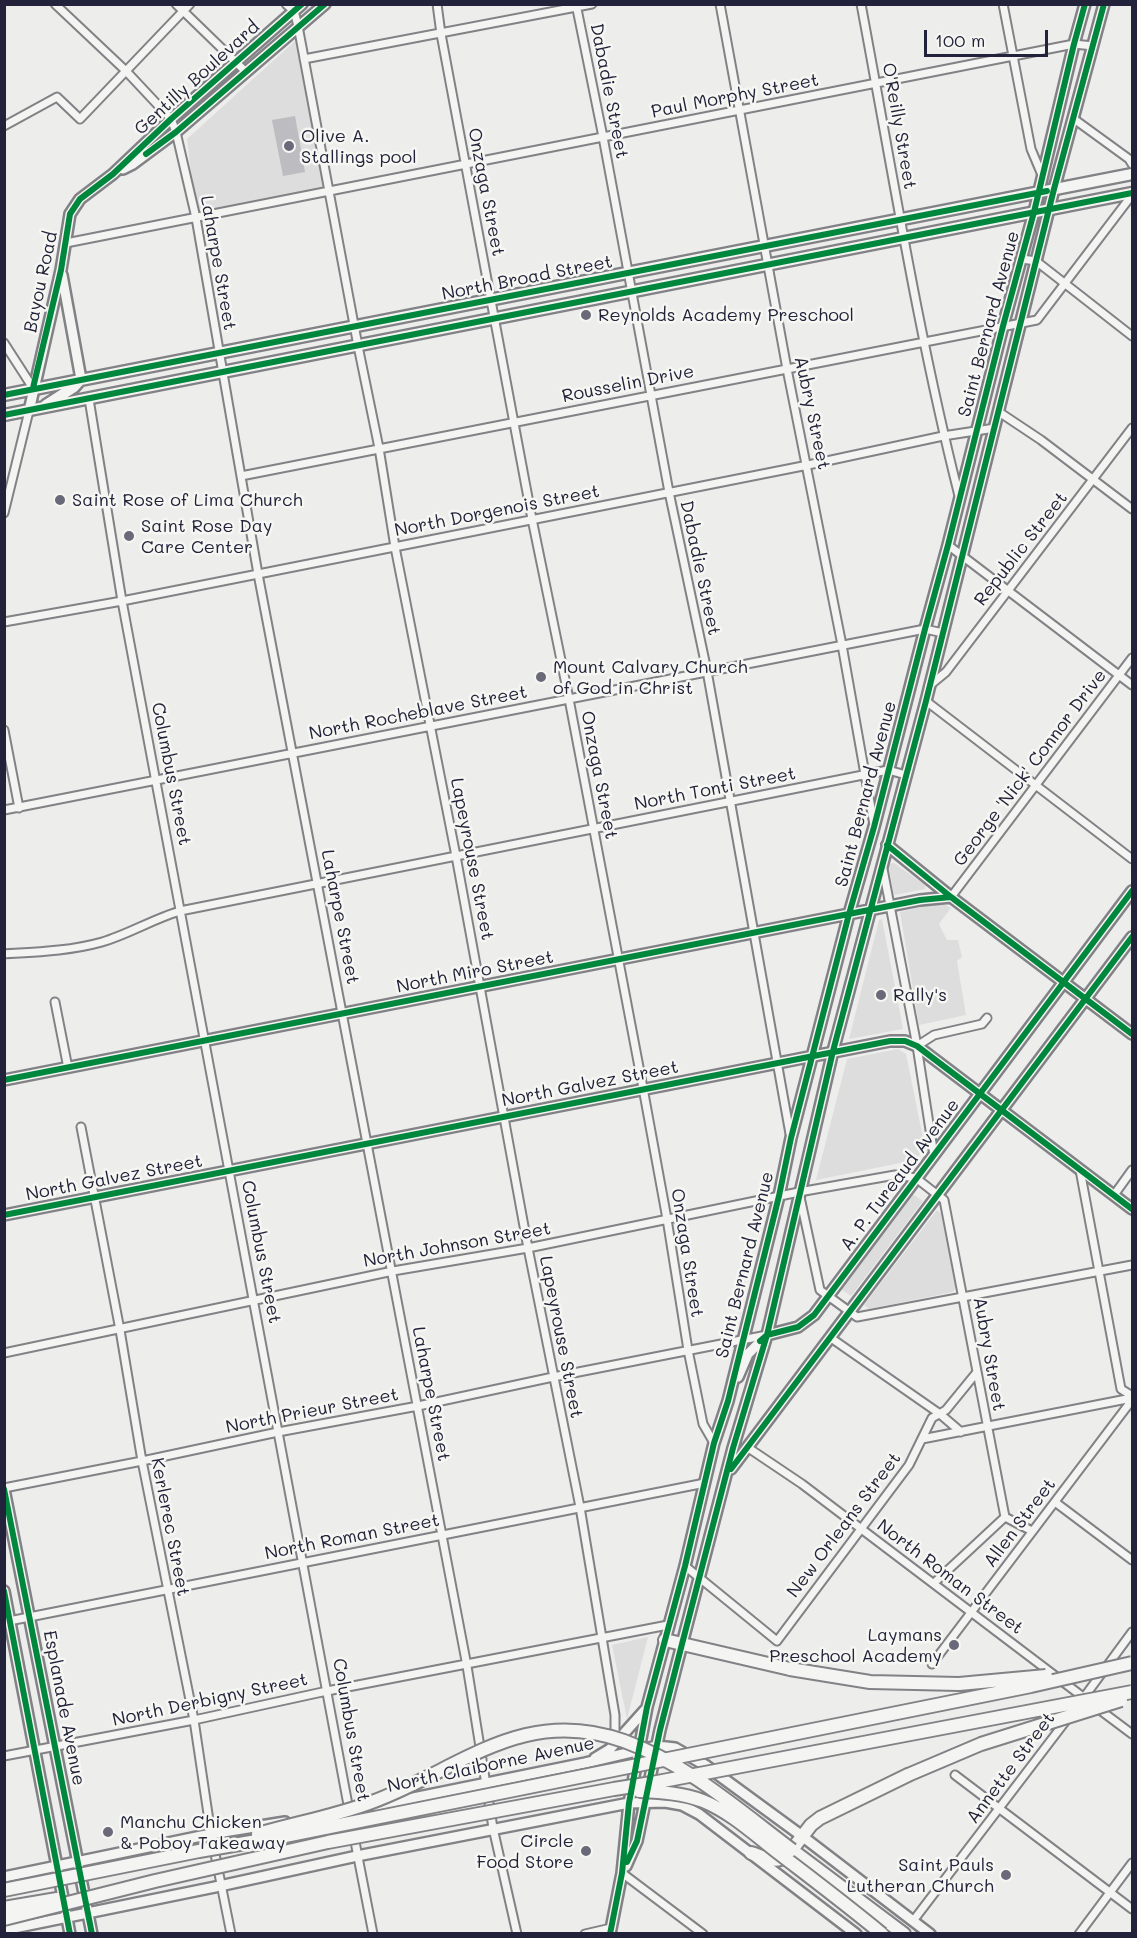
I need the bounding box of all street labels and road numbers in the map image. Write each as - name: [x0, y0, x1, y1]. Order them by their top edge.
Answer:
- street label: Gentilly Boulevard: [130, 16, 264, 140]
- street label: Dabadie Street: [585, 22, 633, 160]
- street label: O'Reilly Street: [877, 61, 921, 191]
- street label: Paul Morphy Street: [649, 69, 821, 123]
- street label: Onzaga Street: [463, 126, 509, 258]
- street label: Laharpe Street: [196, 194, 240, 332]
- street label: Bayou Road: [20, 229, 62, 335]
- street label: Saint Bernard Avenue: [954, 229, 1024, 419]
- street label: North Broad Street: [440, 251, 614, 305]
- street label: Aubry Street: [789, 354, 835, 472]
- street label: Rousselin Drive: [560, 361, 696, 407]
- street label: North Dorgenois Street: [393, 481, 601, 541]
- street label: Republic Street: [970, 488, 1072, 610]
- street label: Dabadie Street: [675, 499, 725, 637]
- street label: George 'Nick' Connor Drive: [949, 665, 1111, 871]
- street label: North Rocheblave Street: [307, 681, 529, 745]
- street label: Saint Bernard Avenue: [831, 699, 901, 889]
- street label: Columbus Street: [147, 701, 195, 847]
- street label: Onzaga Street: [576, 709, 622, 841]
- street label: North Tonti Street: [632, 763, 798, 815]
- street label: Lapeyrouse Street: [446, 776, 498, 942]
- street label: Laharpe Street: [316, 848, 364, 986]
- street label: North Miro Street: [395, 946, 555, 998]
- street label: North Galvez Street: [500, 1056, 680, 1112]
- street label: A. P. Tureaud Avenue: [836, 1095, 964, 1255]
- street label: North Galvez Street: [24, 1150, 204, 1206]
- street label: Saint Bernard Avenue: [711, 1169, 779, 1361]
- street label: Columbus Street: [237, 1179, 285, 1325]
- street label: Onzaga Street: [666, 1187, 708, 1319]
- street label: North Johnson Street: [362, 1218, 552, 1272]
- street label: Lapeyrouse Street: [535, 1254, 587, 1420]
- street label: Aubry Street: [968, 1295, 1010, 1413]
- street label: Laharpe Street: [407, 1325, 455, 1463]
- street label: North Prieur Street: [224, 1384, 400, 1438]
- street label: New Orleans Street: [782, 1448, 906, 1602]
- street label: Kerlerec Street: [146, 1456, 194, 1598]
- street label: Allen Street: [980, 1474, 1060, 1572]
- street label: North Roman Street: [263, 1509, 441, 1565]
- street label: North Roman Street: [873, 1515, 1027, 1639]
- street label: Esplanade Avenue: [38, 1629, 90, 1787]
- street label: Columbus Street: [328, 1657, 374, 1803]
- street label: North Derbigny Street: [110, 1669, 310, 1731]
- street label: Annette Street: [962, 1708, 1060, 1828]
- street label: North Claiborne Avenue: [385, 1732, 597, 1798]

